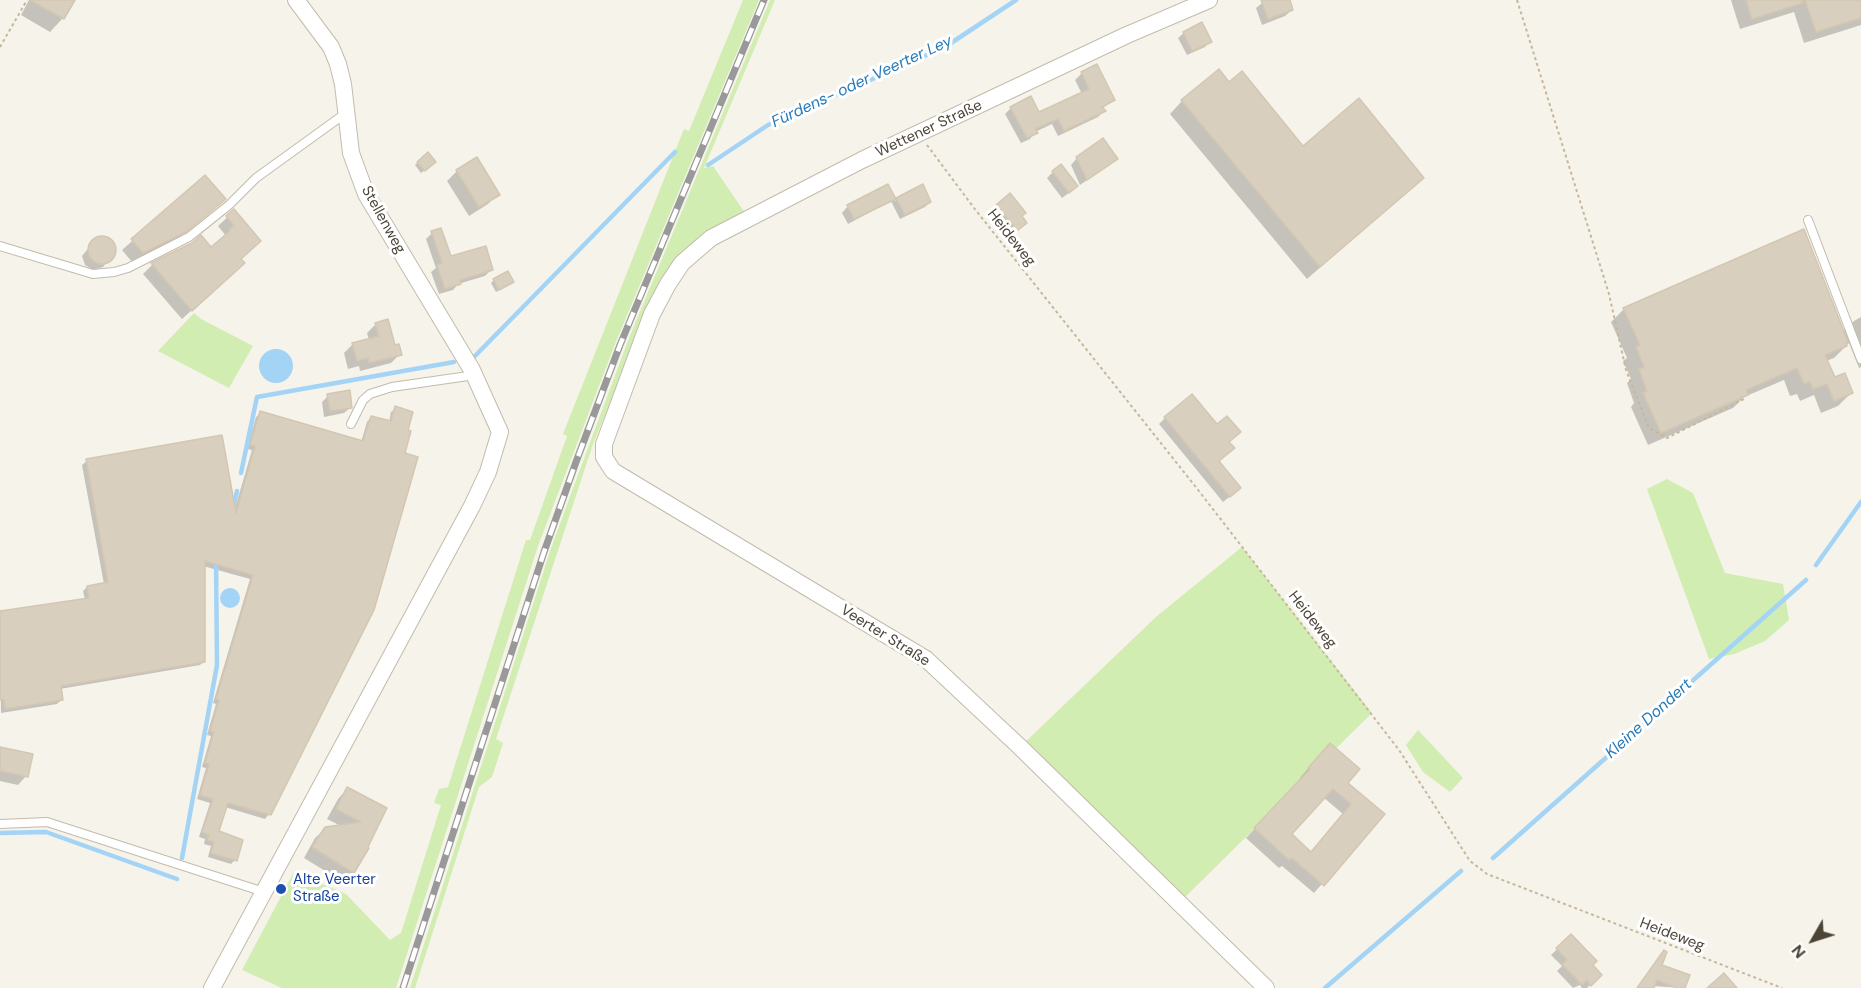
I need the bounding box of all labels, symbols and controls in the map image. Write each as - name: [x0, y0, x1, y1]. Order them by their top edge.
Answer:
- water label: Fürdens- oder Veerter Ley: [769, 32, 955, 132]
- street label: Wettener Straße: [873, 96, 985, 162]
- street label: Stellenweg: [357, 183, 409, 257]
- street label: Heideweg: [983, 206, 1039, 270]
- street label: Heideweg: [1284, 588, 1340, 652]
- street label: Veerter Straße: [837, 601, 933, 671]
- water label: Kleine Dondert: [1602, 675, 1696, 763]
- place label: Alte Veerter Straße: [293, 871, 376, 906]
- marker: Alte Veerter Straße: [274, 882, 288, 896]
- north arrow: [1783, 910, 1843, 970]
- street label: Heideweg: [1637, 914, 1707, 956]
- text: N: [1787, 941, 1810, 963]

